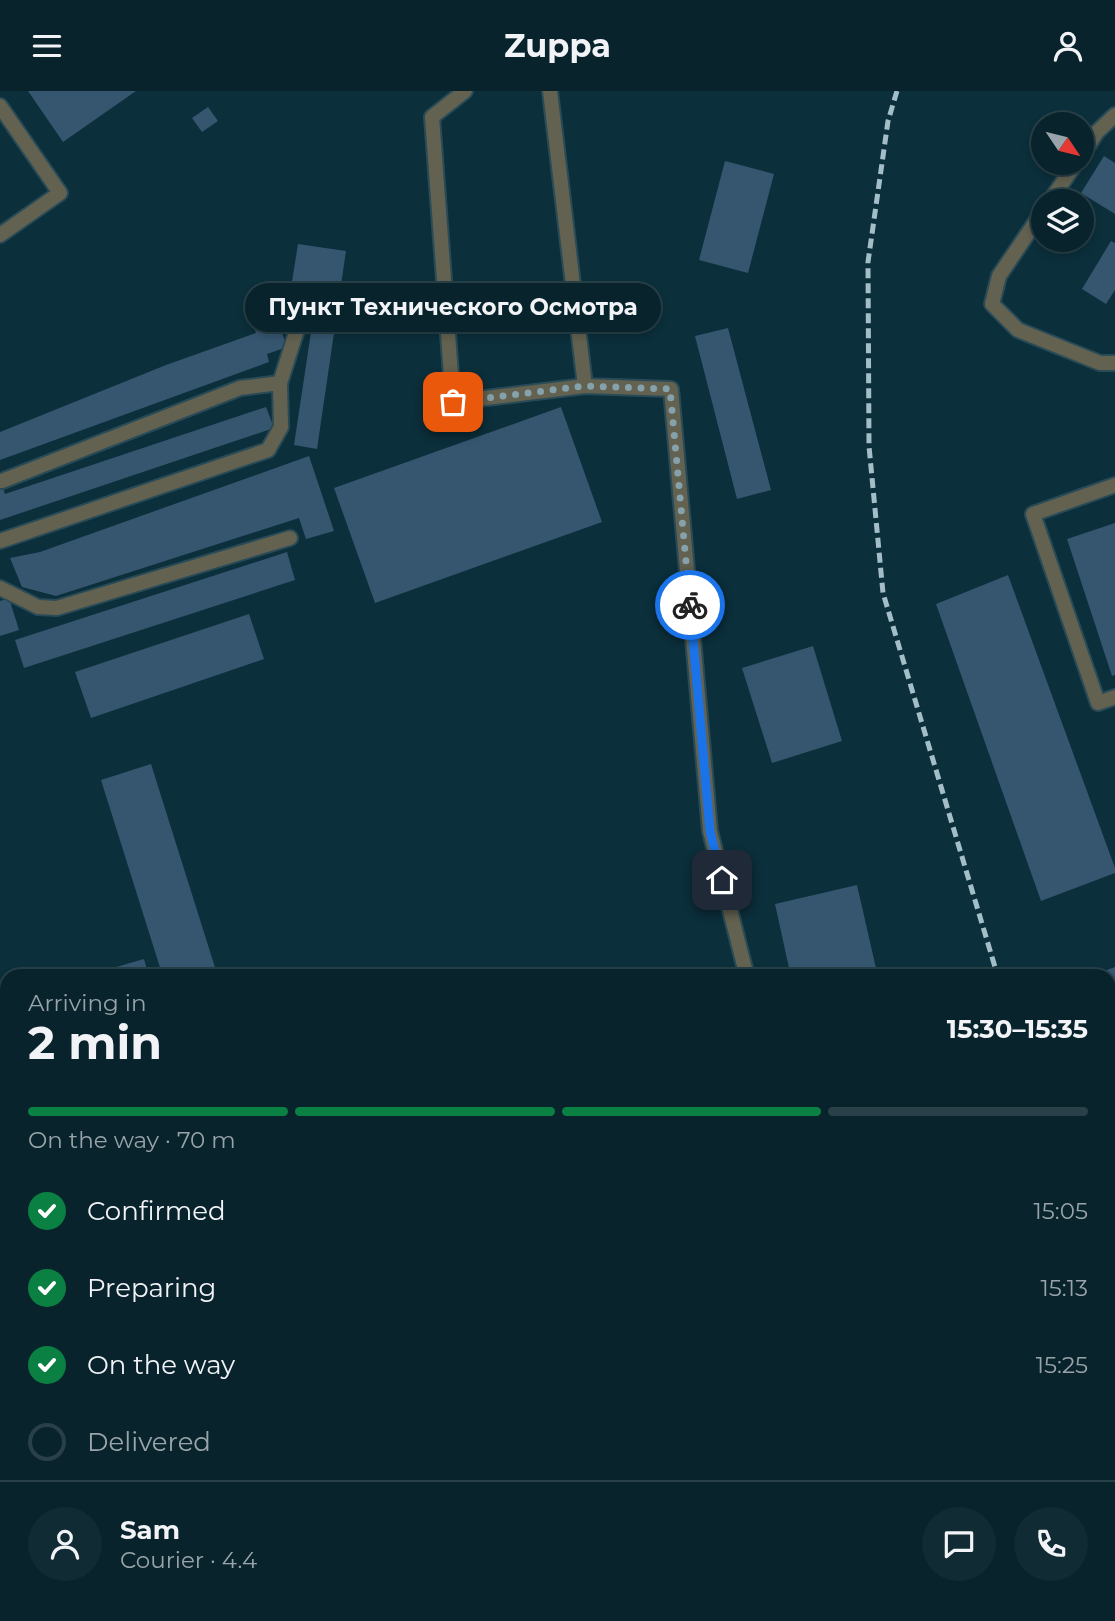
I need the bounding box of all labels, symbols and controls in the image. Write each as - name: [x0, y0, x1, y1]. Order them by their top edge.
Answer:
- text: Zuppa: [504, 26, 611, 65]
- icon: menu: [28, 27, 66, 65]
- icon: person: [1049, 27, 1087, 65]
- north arrow: [1031, 112, 1094, 175]
- map controls: [1031, 112, 1094, 252]
- button: layers: [1031, 189, 1094, 252]
- callout: Пункт Технического Осмотра: [245, 283, 661, 332]
- text: Пункт Технического Осмотра: [268, 293, 638, 321]
- pin: [423, 372, 483, 432]
- icon: bag: [434, 383, 472, 421]
- courier: [655, 570, 725, 640]
- icon: bike: [671, 586, 709, 624]
- pin: [692, 850, 752, 910]
- icon: home: [703, 861, 741, 899]
- text: Arriving in: [28, 989, 147, 1017]
- text: 15:30–15:35: [947, 1013, 1088, 1045]
- text: 2 min: [28, 1014, 162, 1071]
- text: On the way · 70 m: [28, 1126, 236, 1154]
- icon: check: [28, 1192, 66, 1230]
- text: Confirmed: [87, 1195, 226, 1227]
- text: 15:05: [1034, 1197, 1088, 1225]
- icon: check: [28, 1269, 66, 1307]
- text: Preparing: [87, 1272, 216, 1304]
- text: 15:13: [1041, 1274, 1088, 1302]
- icon: check: [28, 1346, 66, 1384]
- text: On the way: [87, 1349, 235, 1381]
- text: 15:25: [1036, 1351, 1088, 1379]
- text: Delivered: [87, 1426, 211, 1458]
- button: person: [28, 1507, 102, 1581]
- button: chat: [922, 1507, 996, 1581]
- button: phone: [1014, 1507, 1088, 1581]
- text: Sam: [120, 1514, 180, 1546]
- text: Courier · 4.4: [120, 1546, 257, 1574]

